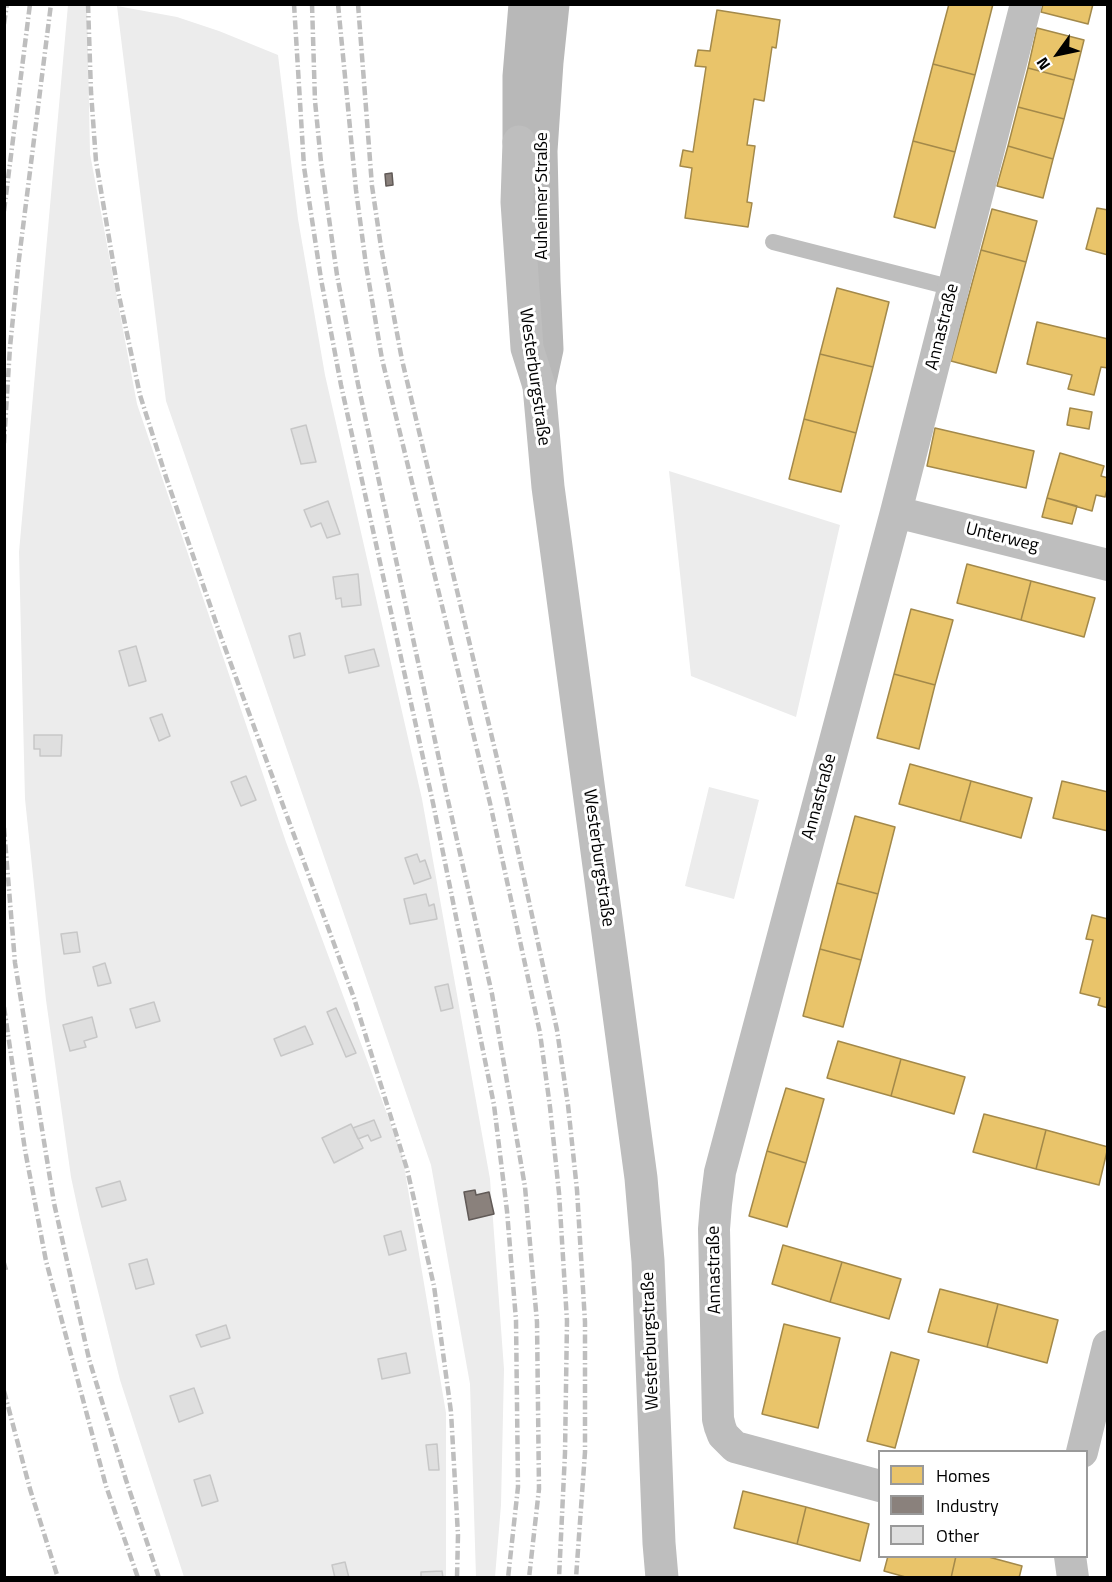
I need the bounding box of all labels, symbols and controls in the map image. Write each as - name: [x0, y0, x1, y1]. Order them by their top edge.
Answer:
- north arrow: [1028, 24, 1088, 84]
- text: N: [1030, 53, 1056, 75]
- street label: Auheimer Straße: [532, 132, 554, 260]
- street label: Annastraße: [922, 281, 964, 373]
- street label: Westerburgstraße: [514, 307, 554, 447]
- street label: Unterweg: [963, 518, 1041, 558]
- street label: Annastraße: [798, 751, 842, 843]
- street label: Westerburgstraße: [578, 788, 618, 928]
- street label: Annastraße: [703, 1226, 727, 1314]
- street label: Westerburgstraße: [638, 1271, 664, 1411]
- legend: [878, 1450, 1088, 1558]
- text: Homes: [936, 1462, 990, 1489]
- text: Industry: [936, 1492, 999, 1519]
- text: Other: [936, 1522, 979, 1549]

